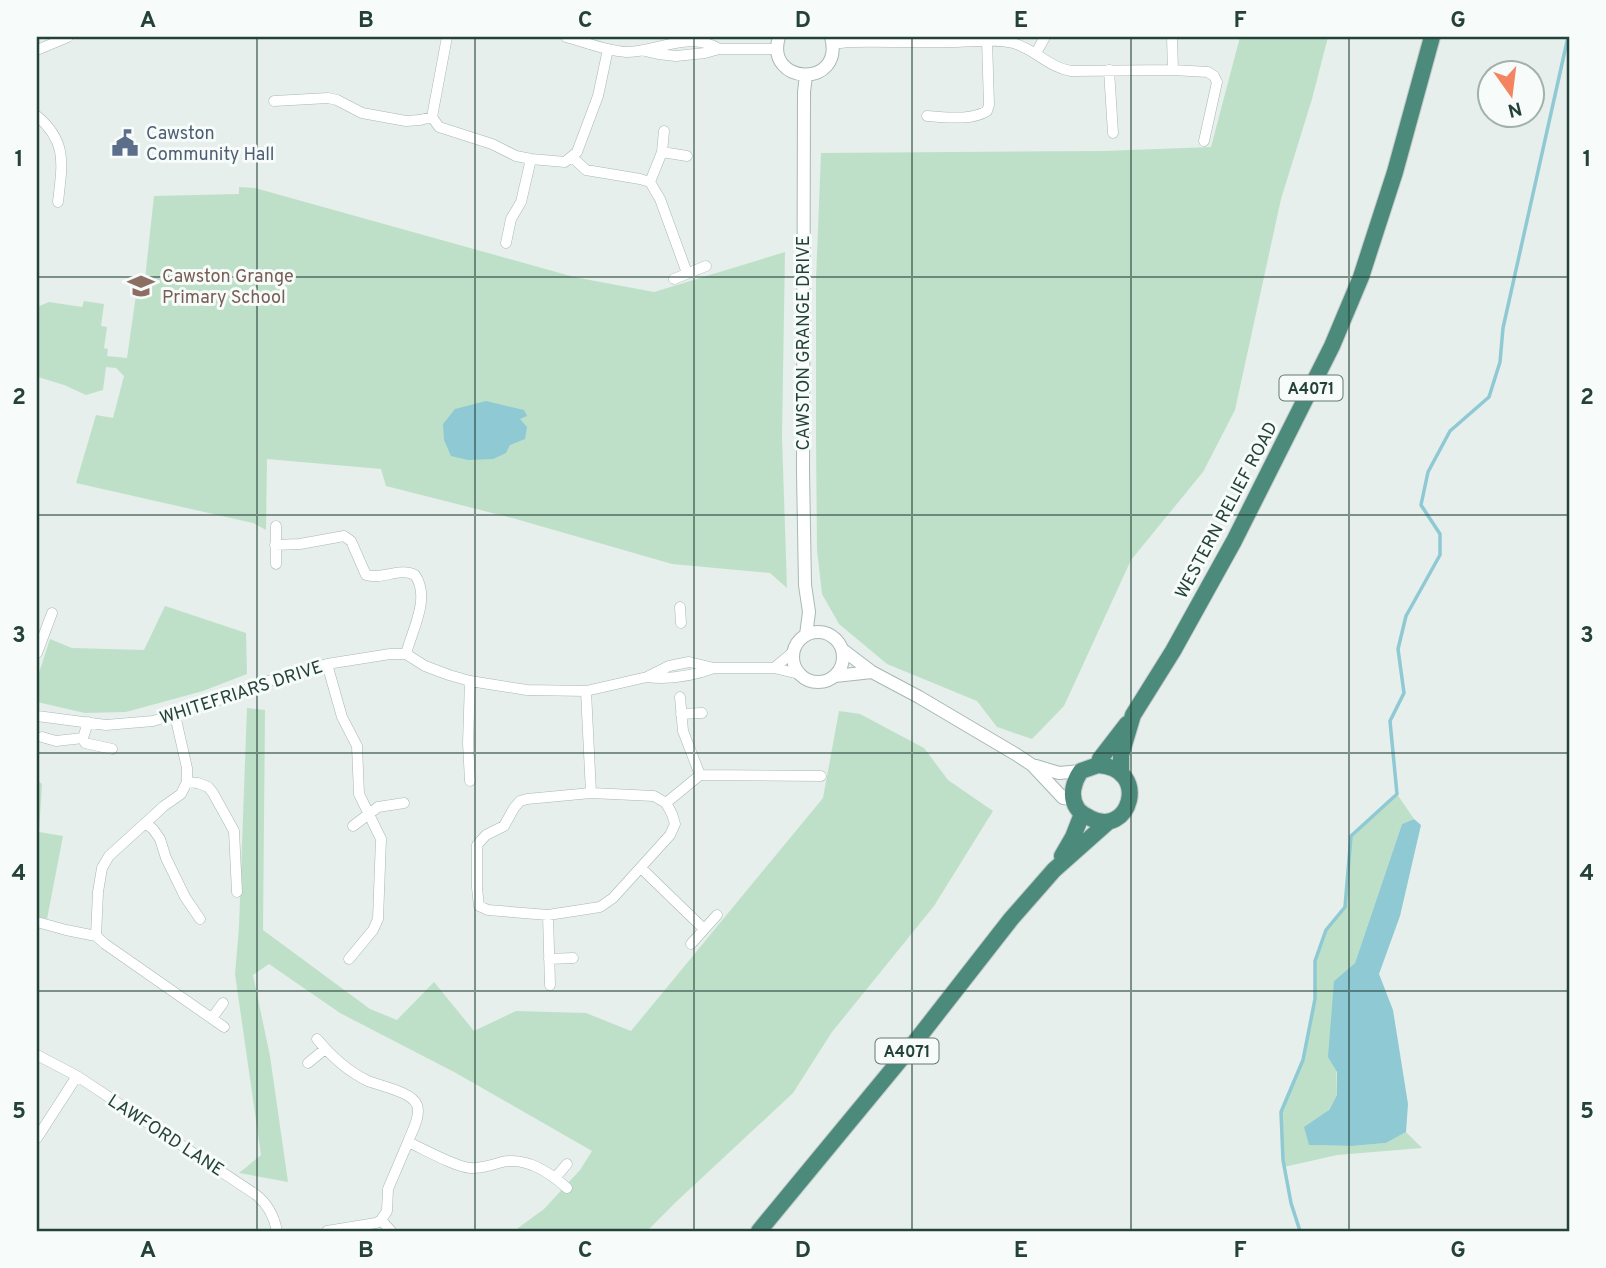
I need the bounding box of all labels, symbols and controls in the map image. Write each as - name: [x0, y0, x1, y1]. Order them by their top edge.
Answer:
- text: A: [140, 7, 156, 36]
- text: B: [358, 7, 374, 36]
- text: C: [578, 7, 592, 36]
- text: D: [795, 7, 811, 36]
- text: E: [1014, 7, 1028, 36]
- text: F: [1233, 7, 1247, 36]
- text: G: [1450, 7, 1466, 36]
- north arrow: [1476, 60, 1546, 130]
- text: N: [1505, 95, 1524, 122]
- place label: Cawston Community Hall: [146, 123, 275, 167]
- public building icon: Cawston Community Hall: [110, 128, 140, 158]
- text: 1: [14, 146, 24, 175]
- text: 1: [1582, 146, 1592, 175]
- street label: CAWSTON GRANGE DRIVE: [793, 236, 816, 450]
- place label: Cawston Grange Primary School: [162, 266, 294, 310]
- school or university icon: Cawston Grange Primary School: [126, 271, 156, 301]
- road number: A4071: [1280, 376, 1342, 400]
- text: 2: [12, 384, 26, 413]
- text: 2: [1580, 384, 1594, 413]
- street label: WESTERN RELIEF ROAD: [1171, 418, 1284, 603]
- text: 3: [12, 622, 26, 651]
- text: 3: [1580, 622, 1594, 651]
- street label: WHITEFRIARS DRIVE: [157, 656, 326, 731]
- text: 4: [12, 860, 26, 889]
- text: 4: [1580, 860, 1594, 889]
- road number: A4071: [876, 1038, 939, 1064]
- street label: LAWFORD LANE: [103, 1090, 228, 1182]
- text: 5: [12, 1098, 26, 1127]
- text: 5: [1580, 1098, 1594, 1127]
- text: A: [140, 1237, 156, 1266]
- text: B: [358, 1237, 374, 1266]
- text: C: [578, 1237, 592, 1266]
- text: D: [795, 1237, 811, 1266]
- text: E: [1014, 1237, 1028, 1266]
- text: F: [1233, 1237, 1247, 1266]
- text: G: [1450, 1237, 1466, 1266]

